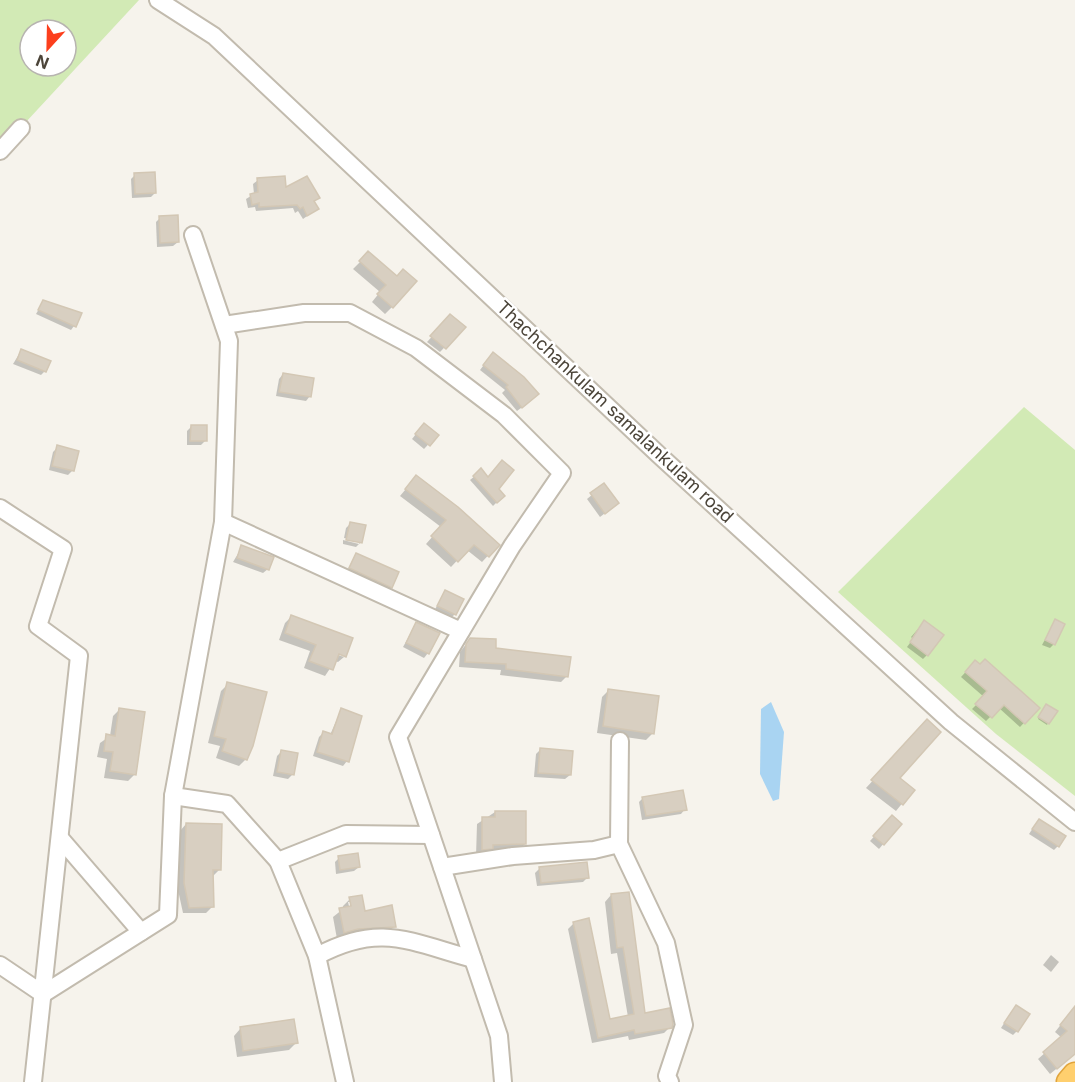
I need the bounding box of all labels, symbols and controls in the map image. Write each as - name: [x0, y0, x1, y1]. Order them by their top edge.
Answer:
- north arrow: [18, 18, 78, 78]
- text: N: [33, 50, 52, 73]
- street label: Thachchankulam samalankulam road: [493, 296, 738, 527]

